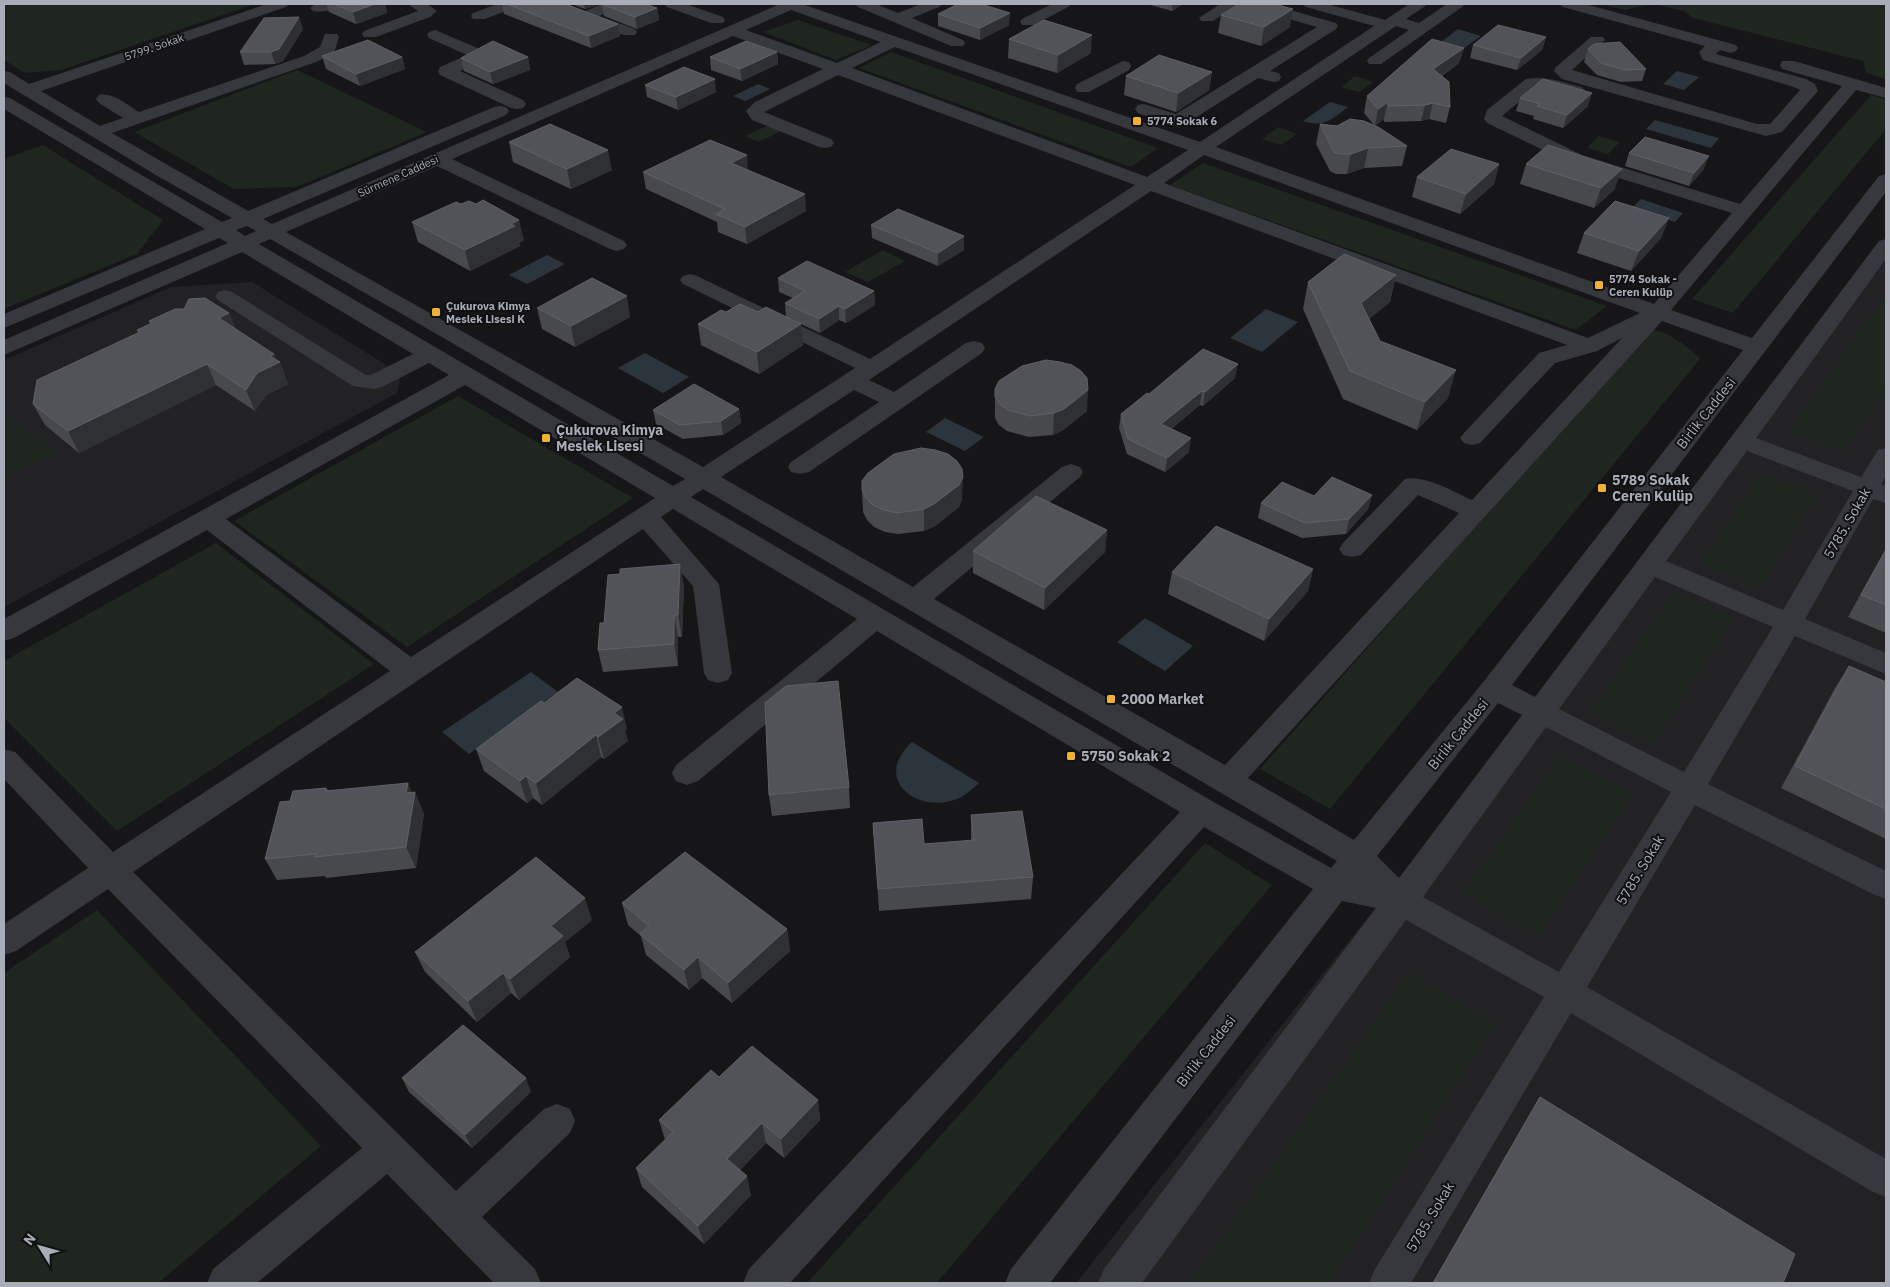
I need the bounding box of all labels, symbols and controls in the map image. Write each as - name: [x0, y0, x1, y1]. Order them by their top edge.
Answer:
- street label: 5799. Sokak: [122, 30, 186, 64]
- place label: 5774 Sokak 6: [1147, 114, 1218, 128]
- marker: 5774 Sokak 6: [1131, 115, 1143, 127]
- street label: Sürmene Caddesi: [355, 152, 441, 200]
- place label: 5774 Sokak - Ceren Kulüp: [1609, 272, 1677, 299]
- marker: 5774 Sokak - Ceren Kulüp: [1593, 279, 1605, 291]
- place label: Çukurova Kimya Meslek Lisesi K: [446, 299, 530, 326]
- marker: Çukurova Kimya Meslek Lisesi K: [430, 306, 442, 318]
- street label: Birlik Caddesi: [1672, 374, 1740, 452]
- place label: Çukurova Kimya Meslek Lisesi: [556, 421, 663, 455]
- marker: Çukurova Kimya Meslek Lisesi: [540, 432, 552, 444]
- place label: 5789 Sokak Ceren Kulüp: [1612, 471, 1693, 505]
- marker: 5789 Sokak Ceren Kulüp: [1596, 482, 1608, 494]
- street label: 5785. Sokak: [1819, 484, 1875, 562]
- place label: 2000 Market: [1121, 690, 1204, 708]
- marker: 2000 Market: [1105, 693, 1117, 705]
- street label: Birlik Caddesi: [1424, 695, 1492, 773]
- place label: 5750 Sokak 2: [1081, 747, 1170, 765]
- marker: 5750 Sokak 2: [1065, 750, 1077, 762]
- street label: 5785. Sokak: [1612, 831, 1668, 908]
- street label: Birlik Caddesi: [1172, 1012, 1240, 1090]
- street label: 5785. Sokak: [1402, 1178, 1458, 1255]
- north arrow: [15, 1222, 65, 1272]
- text: N: [19, 1230, 40, 1249]

